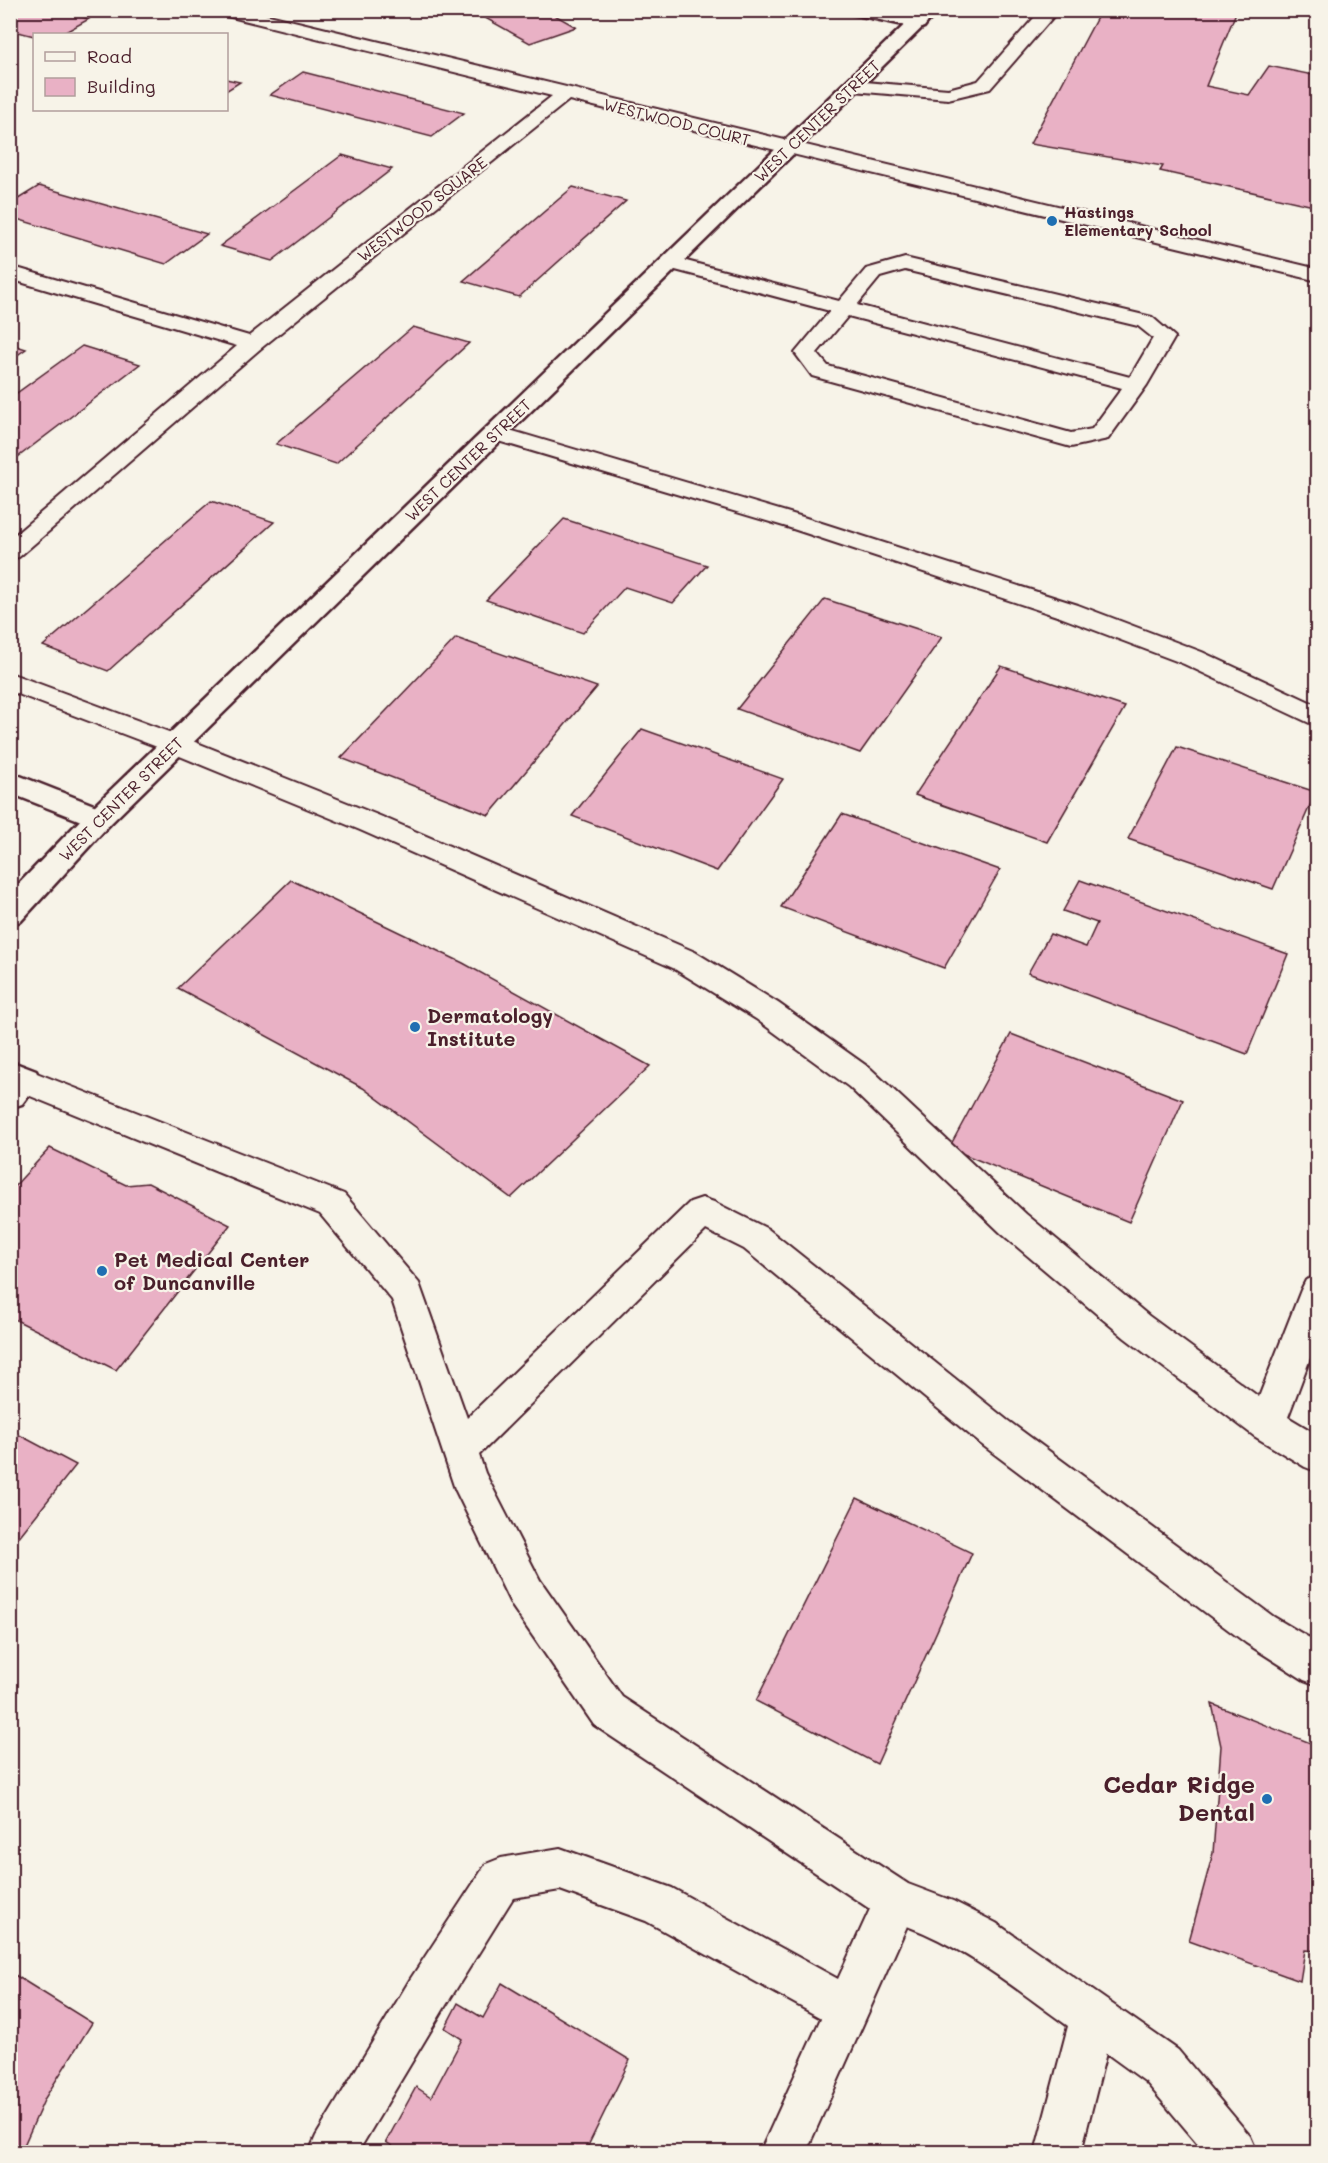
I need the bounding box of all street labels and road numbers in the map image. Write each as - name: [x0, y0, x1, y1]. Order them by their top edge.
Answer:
- street label: WEST CENTER STREET: [749, 55, 884, 186]
- street label: WESTWOOD COURT: [602, 93, 753, 150]
- street label: WESTWOOD SQUARE: [352, 151, 491, 266]
- street label: WEST CENTER STREET: [400, 394, 535, 525]
- street label: WEST CENTER STREET: [54, 732, 187, 865]

